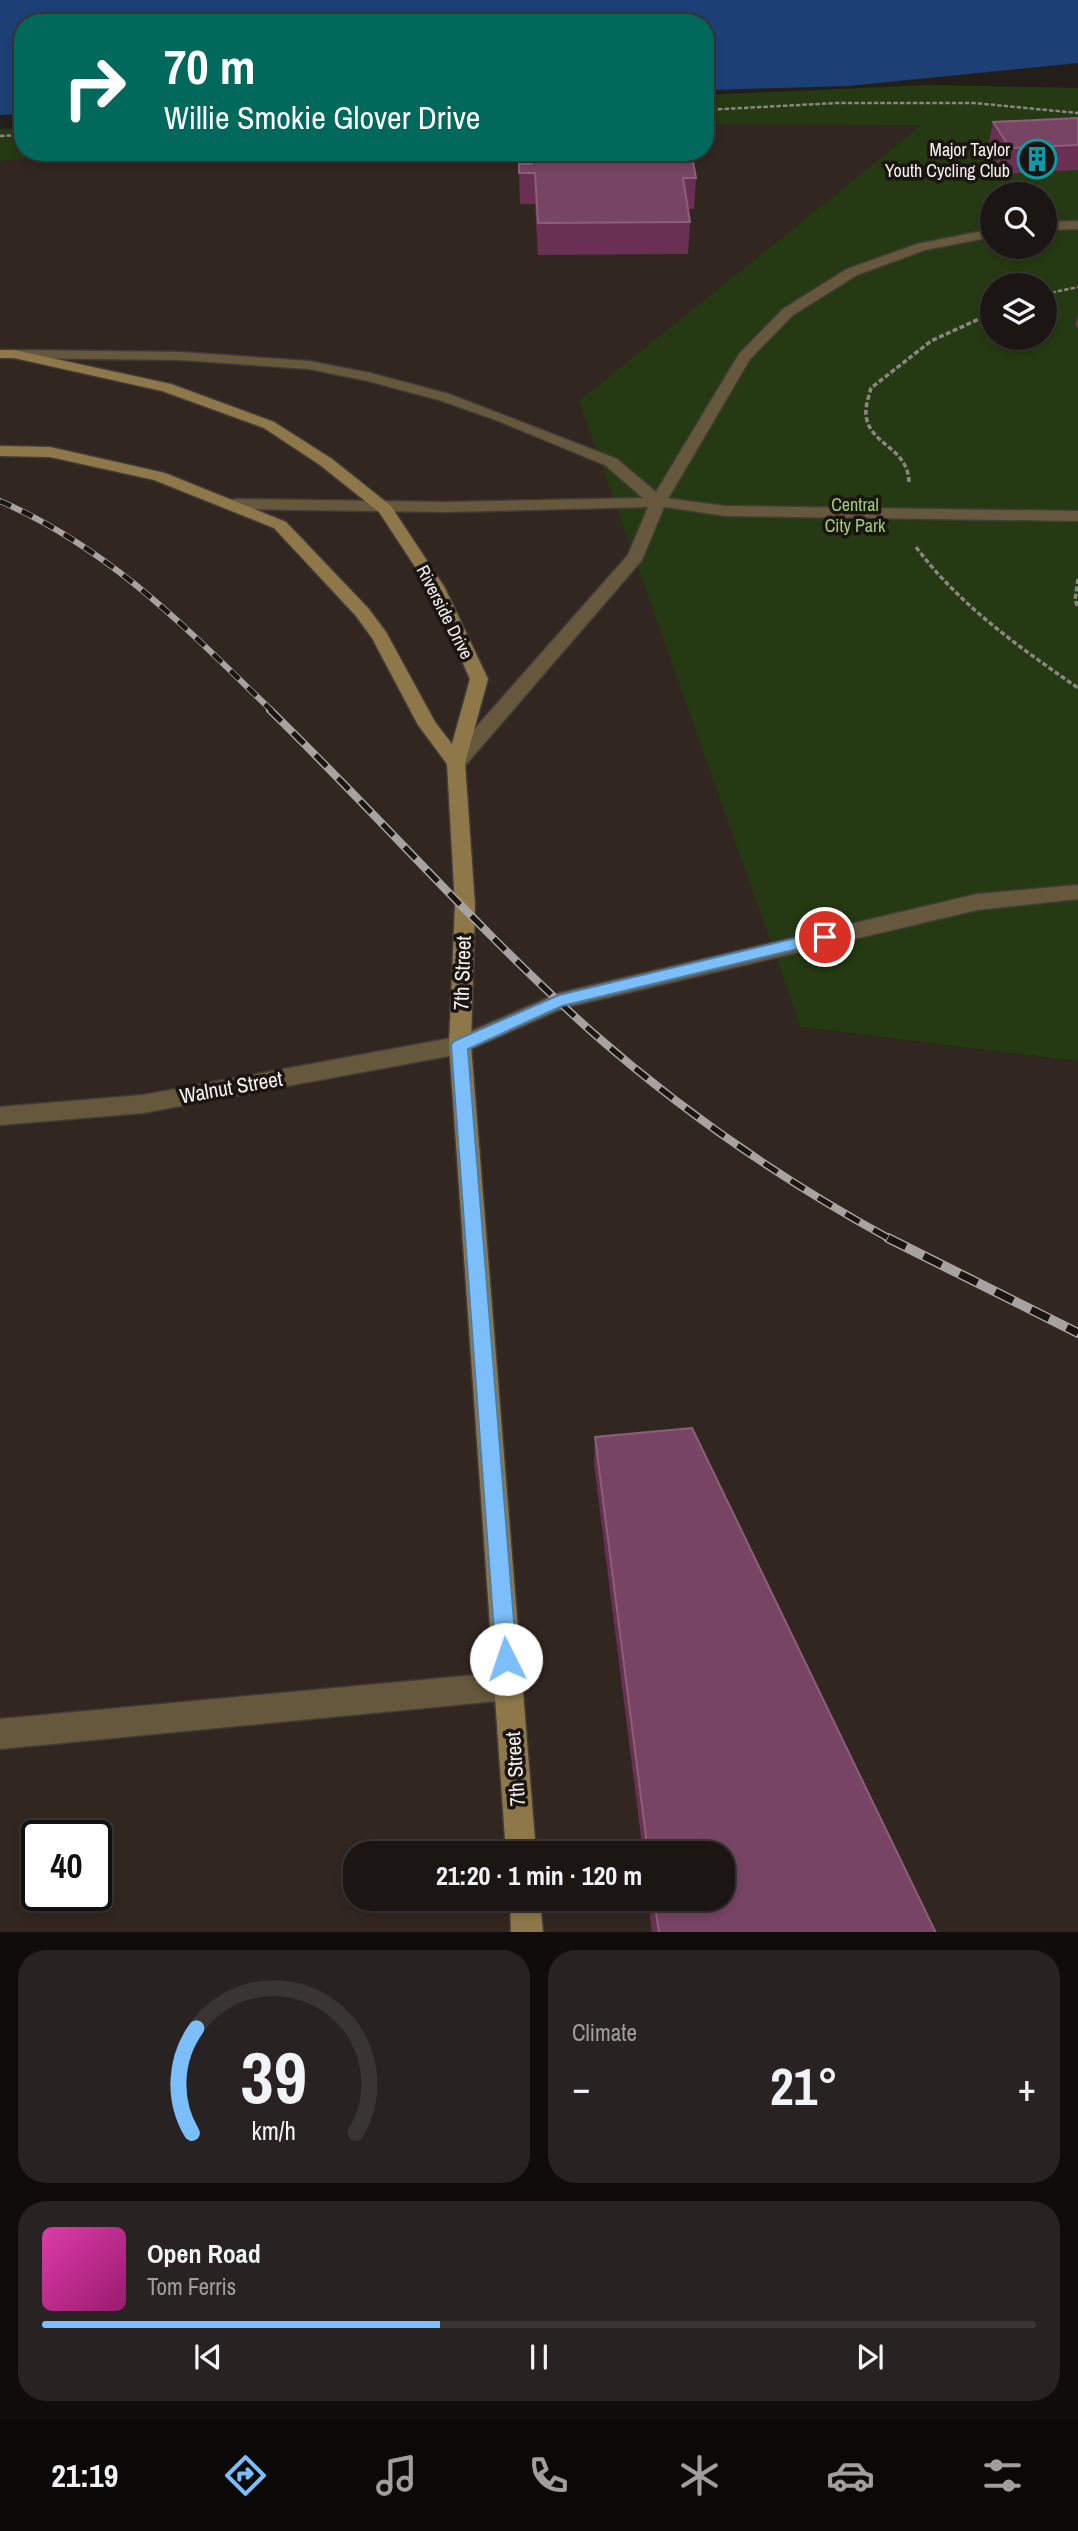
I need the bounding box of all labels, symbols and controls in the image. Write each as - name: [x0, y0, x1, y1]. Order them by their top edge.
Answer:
- text: 70 m: [164, 33, 256, 99]
- icon: right: [49, 42, 140, 133]
- text: Willie Smokie Glover Drive: [164, 96, 480, 139]
- place label: Major Taylor Youth Cycling Club: [885, 137, 1010, 183]
- building icon: Major Taylor Youth Cycling Club: [1016, 138, 1058, 180]
- map controls: [980, 182, 1057, 350]
- button: search: [980, 182, 1057, 259]
- button: layers: [980, 273, 1057, 350]
- park label: Central City Park: [825, 492, 886, 538]
- street label: Riverside Drive: [411, 561, 479, 663]
- pin: [795, 907, 855, 967]
- icon: arrive: [806, 918, 844, 956]
- street label: 7th Street: [446, 935, 478, 1011]
- street label: Walnut Street: [177, 1064, 285, 1110]
- position arrow: [469, 1622, 543, 1696]
- street label: 7th Street: [498, 1731, 532, 1807]
- speed limit sign: 40: [21, 1820, 112, 1911]
- text: 21:20 · 1 min · 120 m: [436, 1858, 642, 1893]
- text: Climate: [572, 2017, 637, 2048]
- text: 39: [241, 2028, 307, 2126]
- text: 21°: [770, 2051, 838, 2121]
- text: −: [572, 2062, 590, 2113]
- text: +: [1018, 2062, 1036, 2113]
- text: km/h: [252, 2113, 296, 2147]
- text: Open Road: [147, 2236, 261, 2271]
- text: Tom Ferris: [147, 2271, 236, 2302]
- icon: previous: [189, 2338, 227, 2376]
- icon: pause: [520, 2338, 558, 2376]
- icon: next: [851, 2338, 889, 2376]
- icon: directions: [221, 2451, 270, 2500]
- icon: music: [372, 2451, 421, 2500]
- icon: phone: [524, 2451, 573, 2500]
- icon: climate: [675, 2451, 724, 2500]
- icon: car: [826, 2451, 875, 2500]
- icon: filters: [978, 2451, 1027, 2500]
- text: 21:19: [51, 2454, 118, 2497]

